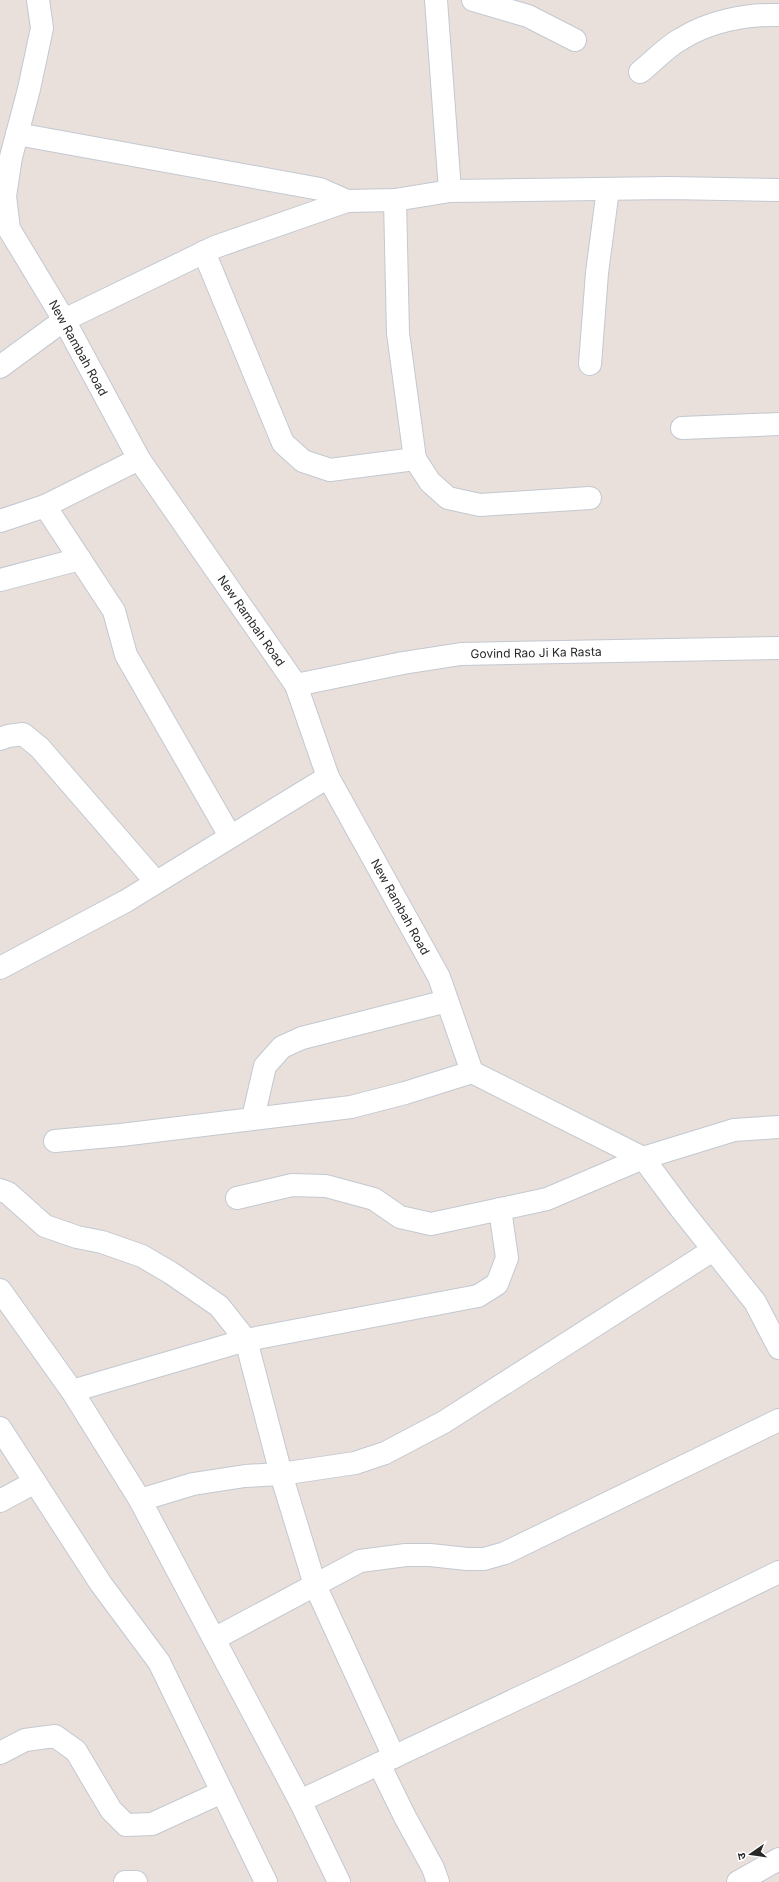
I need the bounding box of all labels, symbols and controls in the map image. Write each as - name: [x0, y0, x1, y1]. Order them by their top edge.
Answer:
- street label: New Rambah Road: [46, 297, 111, 398]
- street label: New Rambah Road: [214, 572, 288, 669]
- street label: Govind Rao Ji Ka Rasta: [470, 644, 602, 661]
- street label: New Rambah Road: [368, 856, 433, 957]
- north arrow: [731, 1834, 771, 1874]
- text: उ: [734, 1851, 749, 1861]

